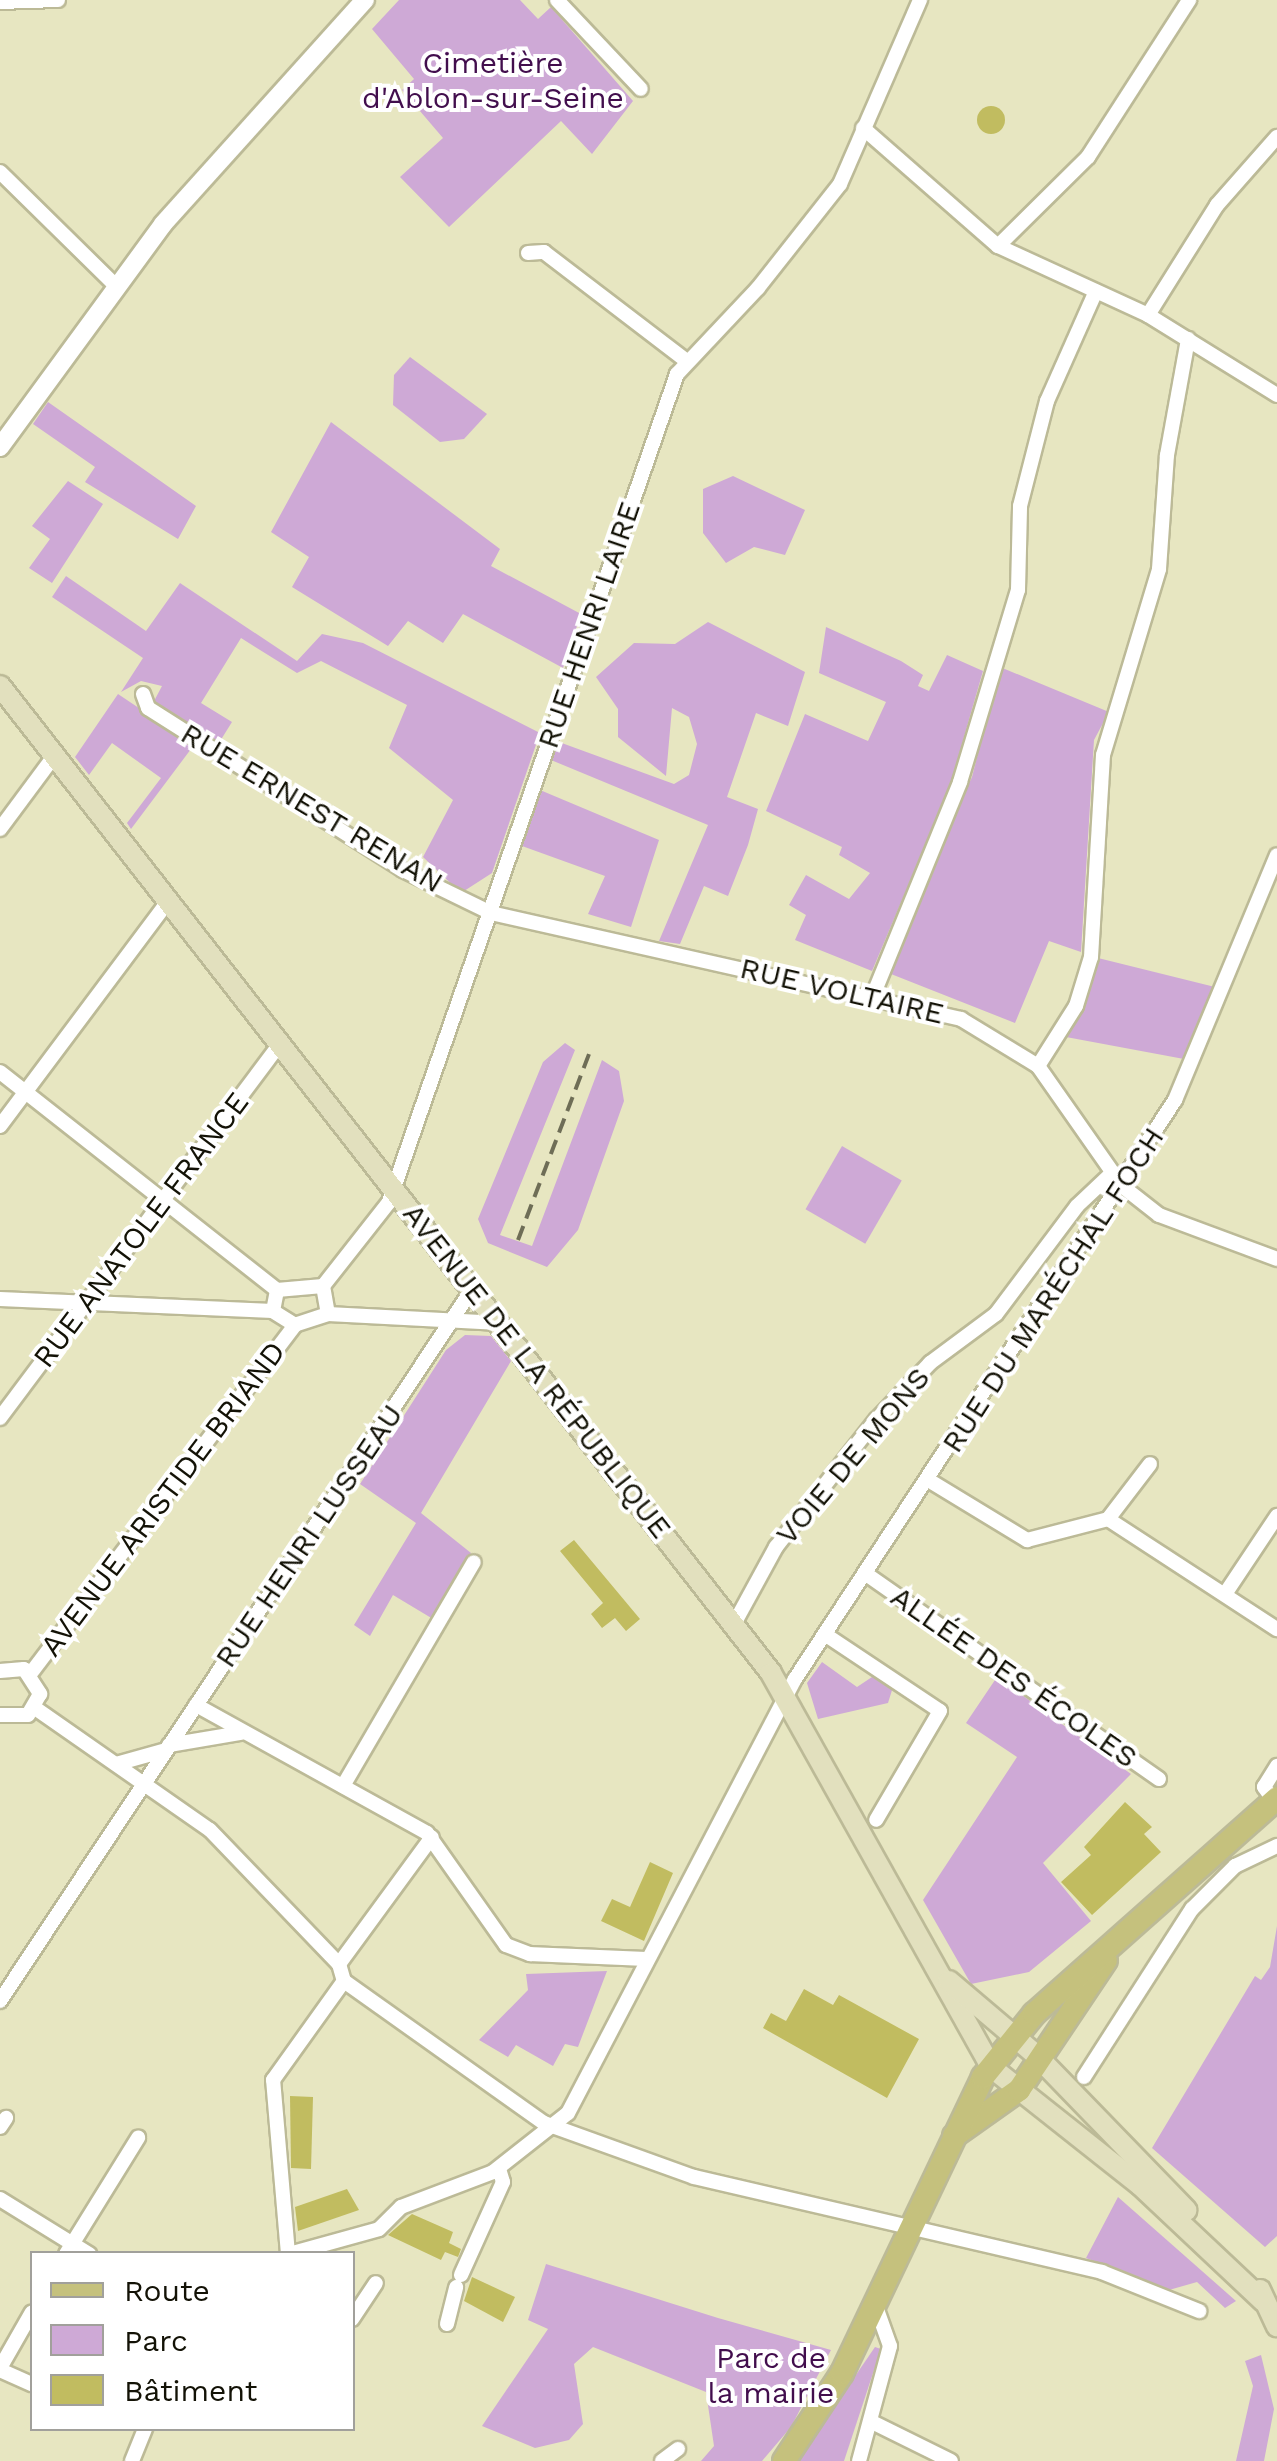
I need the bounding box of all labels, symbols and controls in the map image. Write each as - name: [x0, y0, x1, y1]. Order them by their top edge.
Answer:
- park label: Cimetière d'Ablon-sur-Seine: [362, 45, 624, 116]
- street label: RUE HENRI LAIRE: [530, 497, 648, 753]
- street label: RUE ERNEST RENAN: [174, 715, 450, 901]
- street label: RUE VOLTAIRE: [736, 950, 948, 1032]
- street label: RUE ANATOLE FRANCE: [25, 1085, 257, 1375]
- street label: RUE DU MARÉCHAL FOCH: [934, 1120, 1172, 1460]
- street label: AVENUE DE LA RÉPUBLIQUE: [395, 1196, 679, 1546]
- street label: AVENUE ARISTIDE BRIAND: [32, 1334, 294, 1664]
- street label: VOIE DE MONS: [769, 1360, 937, 1552]
- street label: RUE HENRI LUSSEAU: [208, 1398, 410, 1674]
- street label: ALLÉE DES ÉCOLES: [884, 1578, 1144, 1776]
- legend: [30, 2251, 355, 2431]
- text: Route: [124, 2273, 210, 2308]
- text: Parc: [124, 2323, 188, 2358]
- park label: Parc de la mairie: [707, 2340, 835, 2410]
- text: Bâtiment: [124, 2373, 257, 2408]

